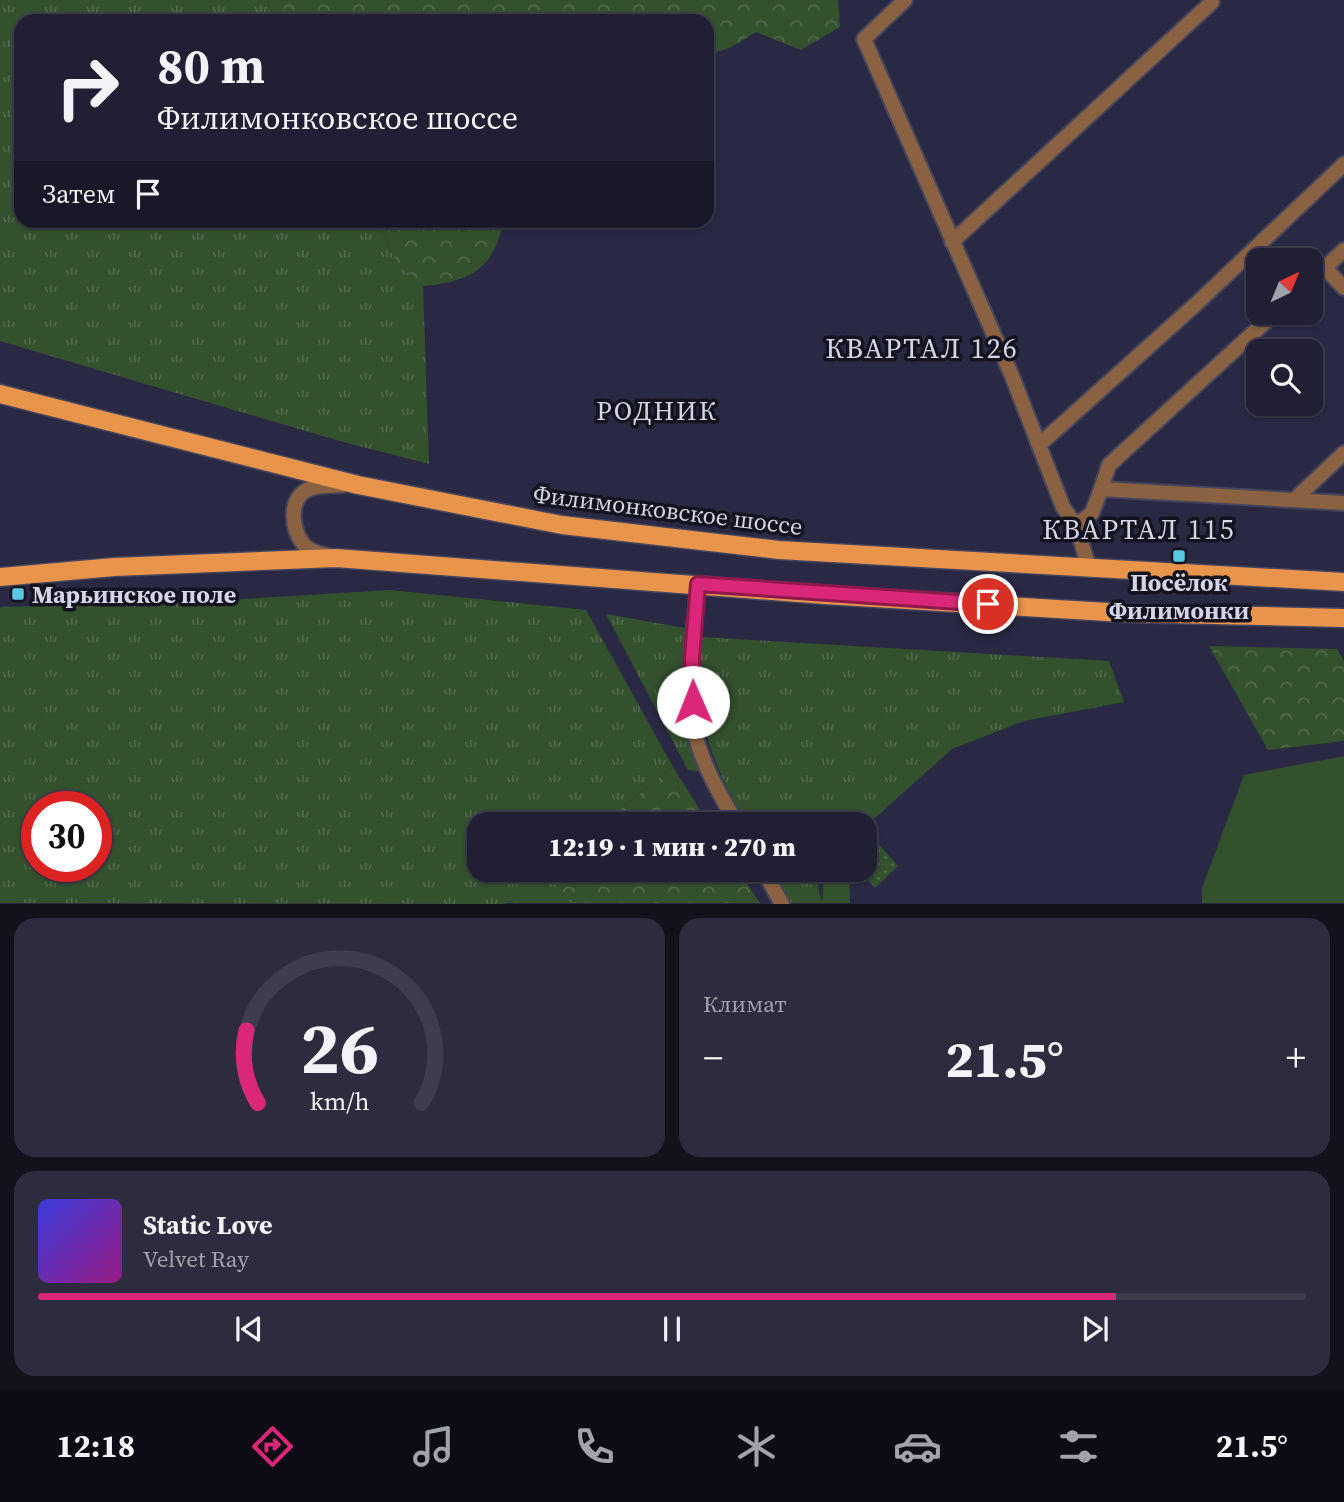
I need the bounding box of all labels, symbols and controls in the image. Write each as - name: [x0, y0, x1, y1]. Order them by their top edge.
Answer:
- text: 80 m: [157, 32, 265, 99]
- icon: right: [42, 42, 133, 133]
- text: Филимонковское шоссе: [157, 96, 518, 140]
- icon: arrive: [129, 175, 167, 213]
- text: Затем: [42, 176, 115, 212]
- north arrow: [1246, 248, 1323, 326]
- map controls: [1246, 248, 1323, 416]
- district label: КВАРТАЛ 126: [825, 329, 1019, 367]
- button: search: [1246, 339, 1323, 416]
- district label: РОДНИК: [596, 393, 718, 429]
- street label: Филимонковское шоссе: [532, 477, 804, 543]
- district label: КВАРТАЛ 115: [1042, 510, 1236, 548]
- marker: Посёлок Филимонки: [1171, 548, 1187, 564]
- place label: Посёлок Филимонки: [1109, 566, 1250, 627]
- pin: [958, 574, 1018, 634]
- place label: Марьинское поле: [32, 578, 236, 611]
- icon: arrive: [969, 585, 1007, 623]
- marker: Марьинское поле: [10, 586, 26, 602]
- position arrow: [656, 665, 730, 739]
- speed limit sign: 30: [21, 791, 112, 882]
- text: 12:19 · 1 мин · 270 m: [548, 829, 796, 865]
- text: Климат: [703, 988, 787, 1020]
- text: 26: [300, 999, 379, 1098]
- text: 21.5°: [945, 1023, 1064, 1094]
- text: −: [703, 1032, 723, 1084]
- text: +: [1286, 1032, 1306, 1084]
- text: km/h: [310, 1084, 369, 1118]
- text: Static Love: [143, 1207, 272, 1243]
- text: Velvet Ray: [143, 1243, 249, 1275]
- icon: previous: [230, 1310, 268, 1348]
- icon: pause: [653, 1310, 691, 1348]
- icon: next: [1076, 1310, 1114, 1348]
- icon: directions: [248, 1422, 297, 1471]
- icon: music: [409, 1422, 458, 1471]
- icon: phone: [570, 1422, 619, 1471]
- icon: climate: [732, 1422, 781, 1471]
- icon: car: [893, 1422, 942, 1471]
- icon: filters: [1054, 1422, 1103, 1471]
- text: 12:18: [56, 1424, 135, 1468]
- text: 21.5°: [1216, 1424, 1288, 1468]

